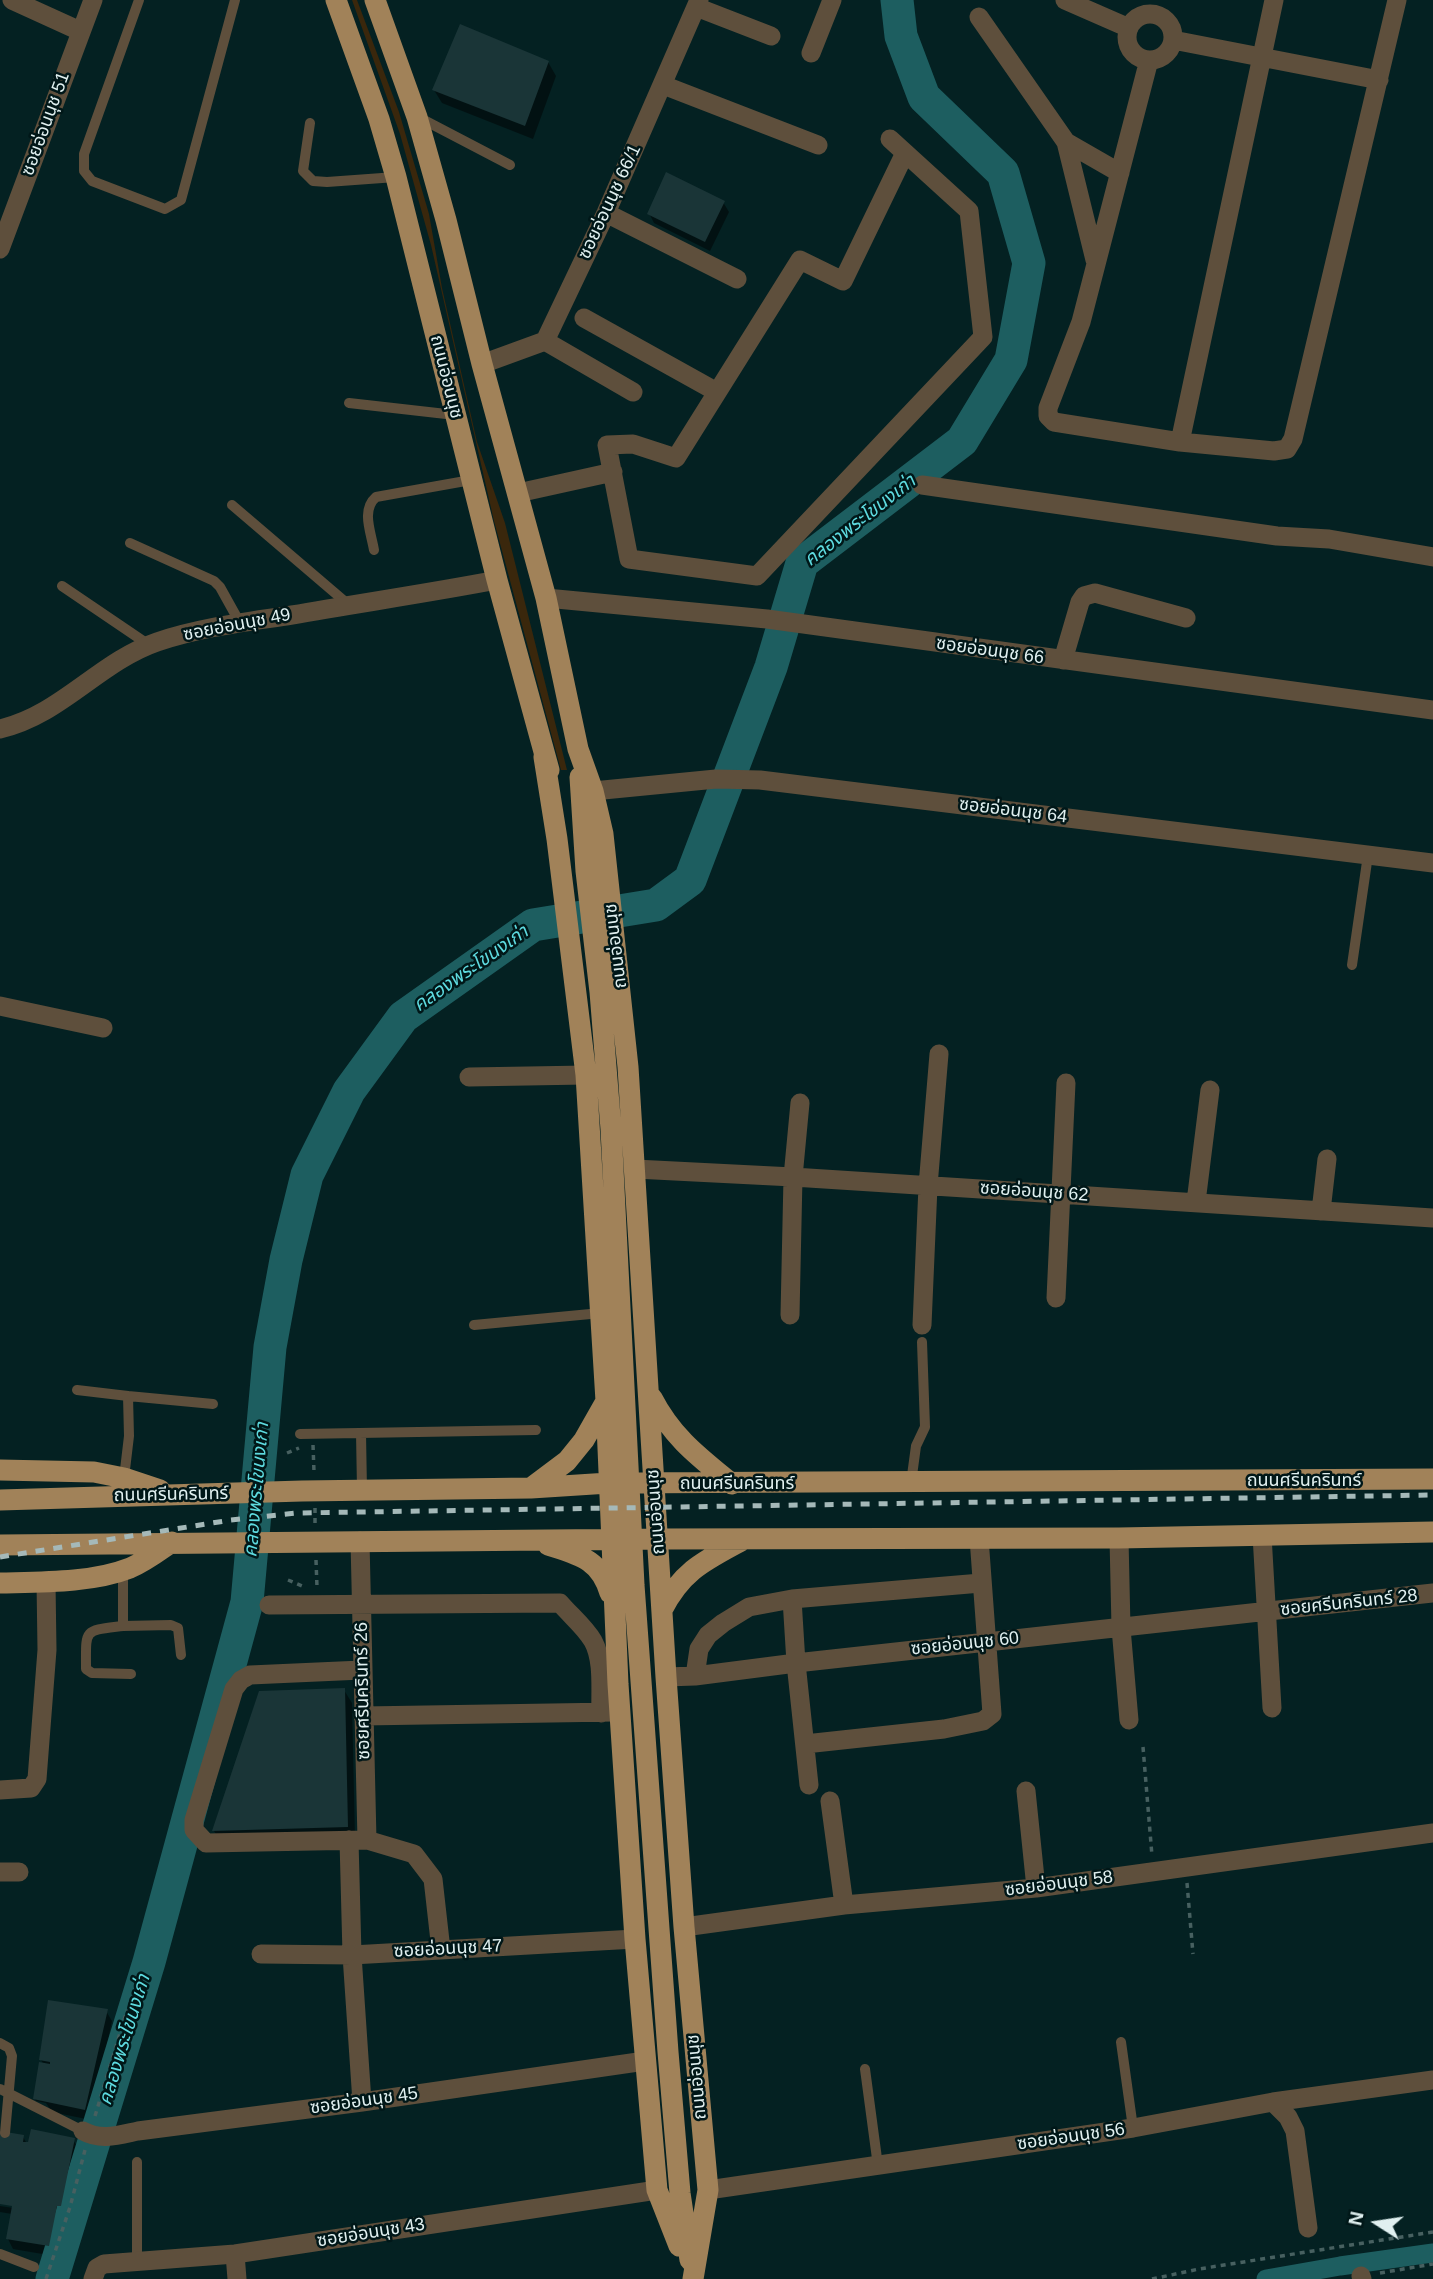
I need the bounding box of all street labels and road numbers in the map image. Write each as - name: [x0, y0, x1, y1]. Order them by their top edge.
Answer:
- street label: ซอยอ่อนนุช 51: [17, 69, 75, 179]
- street label: ซอยอ่อนนุช 66/1: [574, 141, 646, 263]
- street label: ถนนอ่อนนุช: [425, 333, 467, 421]
- street label: ซอยอ่อนนุช 49: [182, 604, 292, 646]
- street label: ซอยอ่อนนุช 66: [935, 633, 1045, 669]
- street label: ซอยอ่อนนุช 64: [958, 794, 1068, 828]
- street label: ถนนอ่อนนุช: [600, 902, 632, 990]
- street label: ซอยอ่อนนุช 62: [979, 1177, 1089, 1207]
- street label: ถนนอ่อนนุช: [642, 1469, 670, 1555]
- street label: ถนนศรีนครินทร์: [1247, 1470, 1361, 1492]
- street label: ถนนศรีนครินทร์: [680, 1473, 794, 1495]
- street label: ถนนศรีนครินทร์: [113, 1483, 229, 1507]
- street label: ซอยศรีนครินทร์ 28: [1279, 1585, 1419, 1621]
- street label: ซอยศรีนครินทร์ 26: [351, 1622, 375, 1760]
- street label: ซอยอ่อนนุช 60: [910, 1628, 1020, 1660]
- street label: ซอยอ่อนนุช 58: [1004, 1867, 1114, 1901]
- street label: ซอยอ่อนนุช 47: [393, 1935, 503, 1963]
- street label: ถนนอ่อนนุช: [683, 2033, 711, 2121]
- street label: ซอยอ่อนนุช 45: [309, 2083, 419, 2119]
- street label: ซอยอ่อนนุช 56: [1016, 2119, 1126, 2155]
- street label: ซอยอ่อนนุช 43: [316, 2214, 426, 2252]

